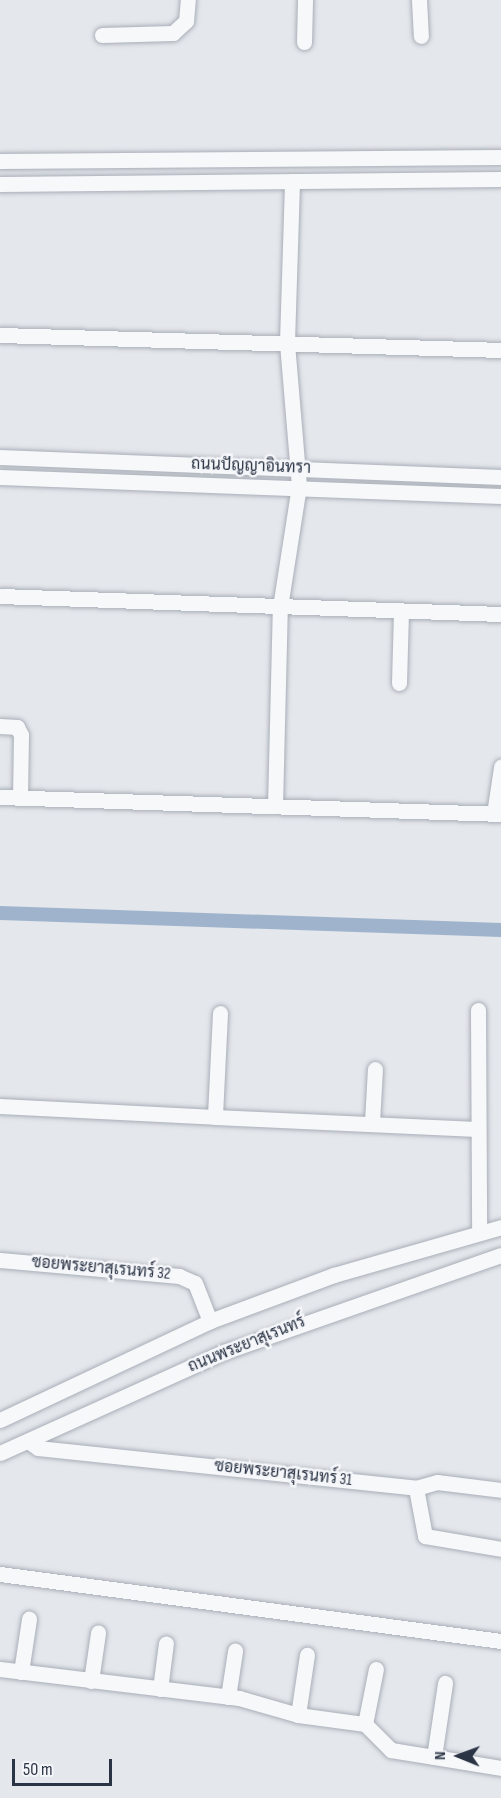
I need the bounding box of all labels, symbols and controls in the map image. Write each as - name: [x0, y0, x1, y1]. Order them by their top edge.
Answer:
- street label: ถนนปัญญาอินทรา: [191, 455, 311, 479]
- street label: ซอยพระยาสุเรนทร์ 32: [31, 1253, 171, 1285]
- street label: ถนนพระยาสุเรนทร์: [186, 1313, 308, 1377]
- street label: ซอยพระยาสุเรนทร์ 31: [213, 1457, 353, 1491]
- north arrow: [429, 1726, 489, 1786]
- scale bar: [15, 1747, 116, 1785]
- text: N: [431, 1751, 450, 1760]
- text: 50 m: [23, 1759, 53, 1780]

